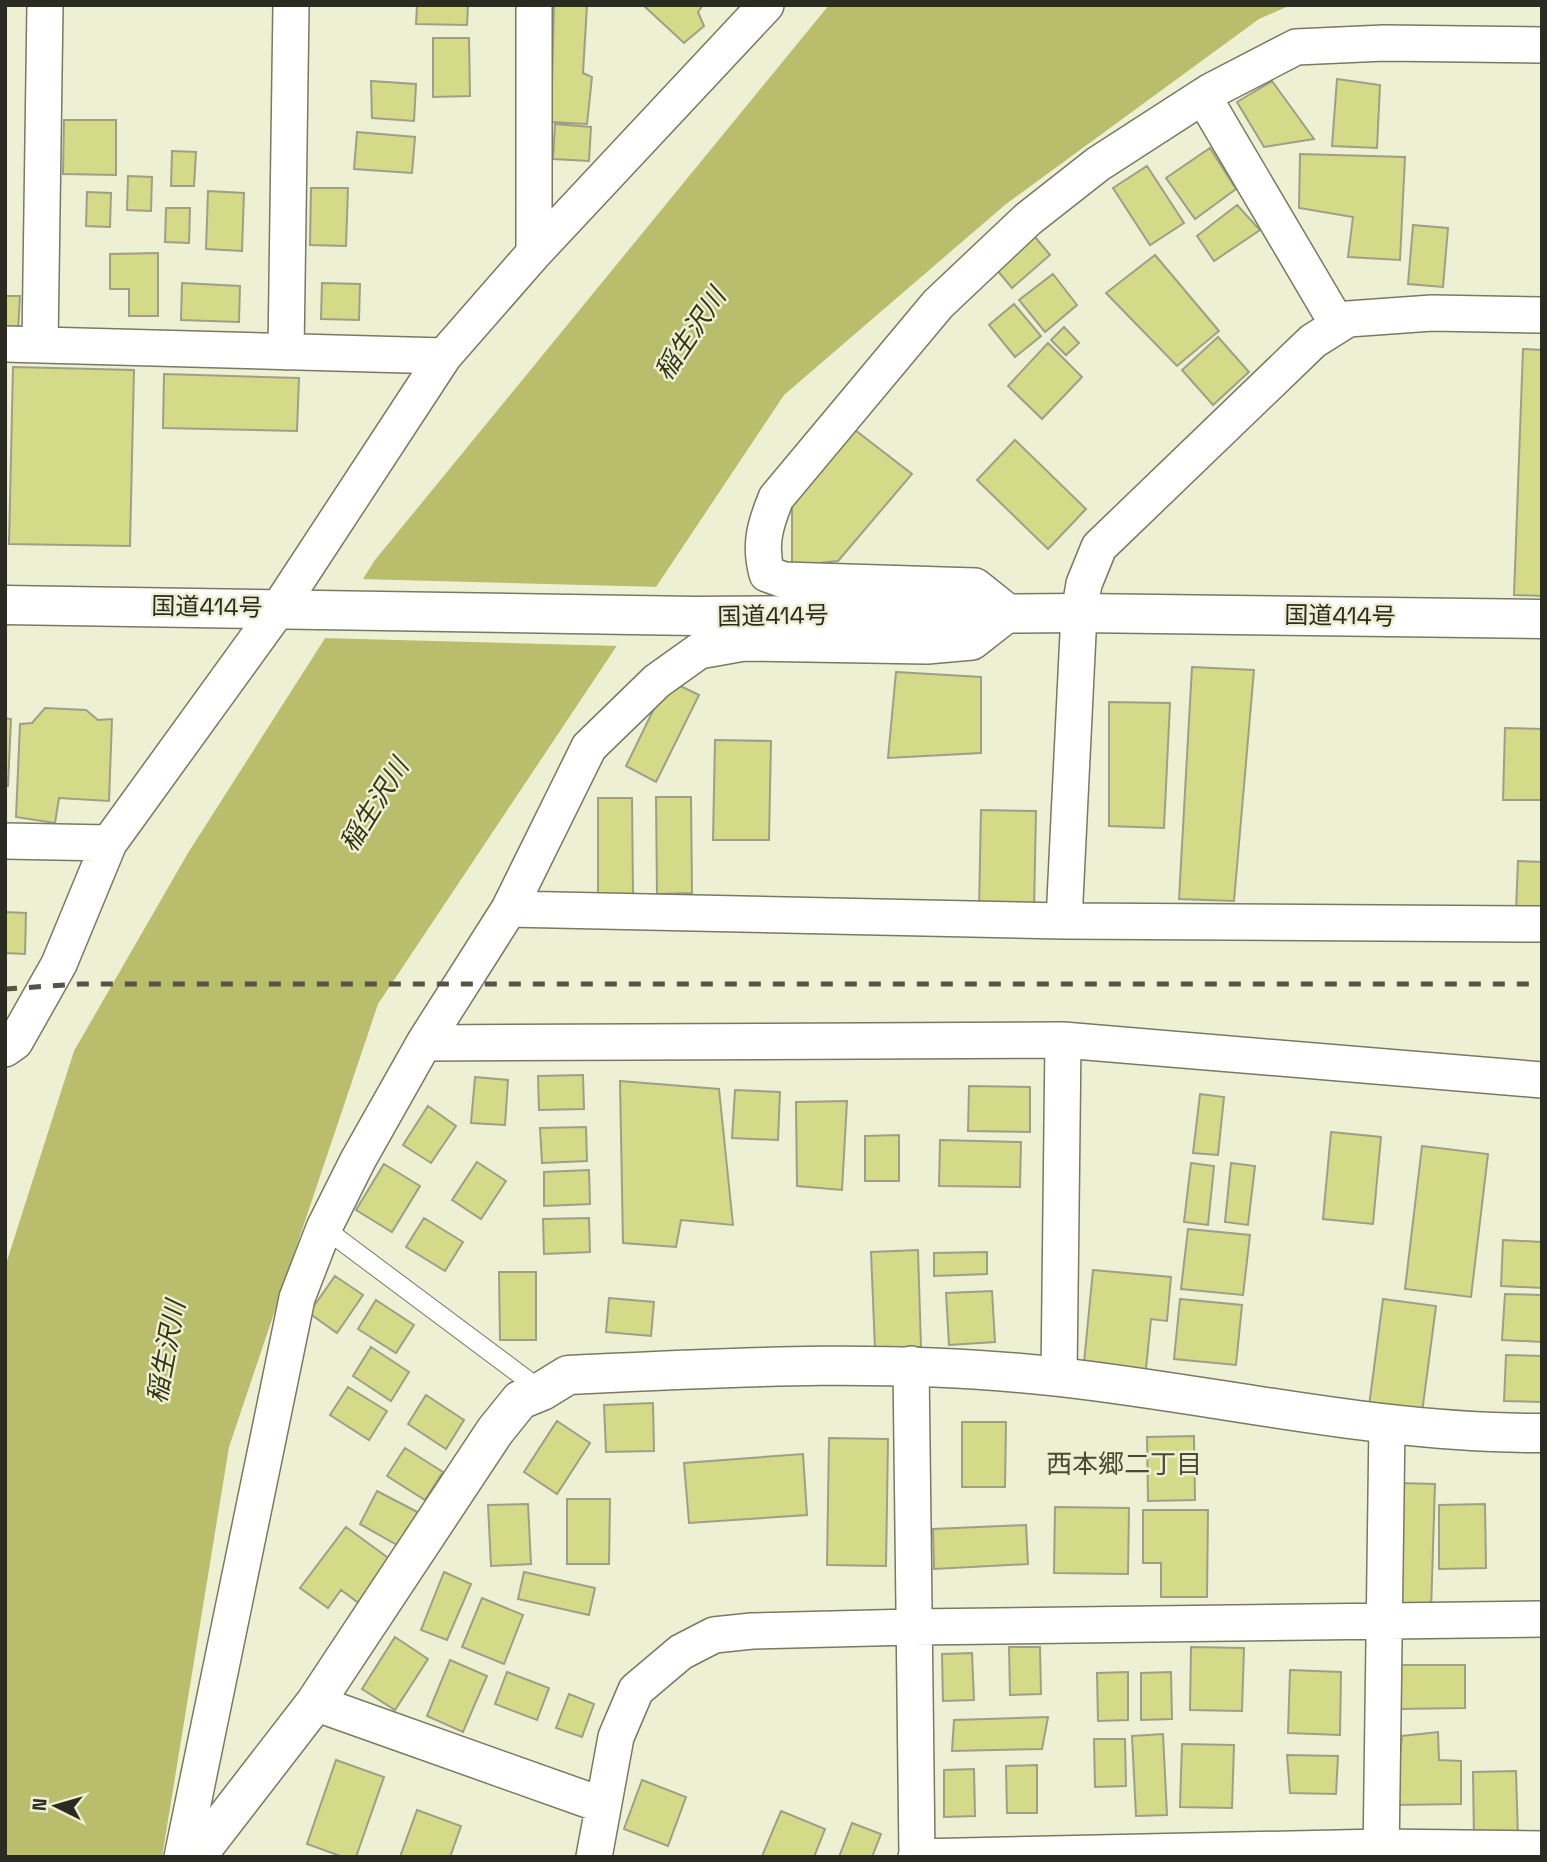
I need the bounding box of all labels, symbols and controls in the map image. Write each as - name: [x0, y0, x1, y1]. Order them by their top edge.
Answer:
- water label: 稲生沢川: [647, 279, 735, 387]
- street label: 国道414号: [151, 590, 263, 623]
- street label: 国道414号: [717, 599, 829, 632]
- street label: 国道414号: [1284, 599, 1396, 632]
- water label: 稲生沢川: [332, 749, 418, 858]
- water label: 稲生沢川: [139, 1295, 193, 1406]
- district label: 西本郷二丁目: [1046, 1447, 1202, 1481]
- north arrow: [21, 1771, 91, 1841]
- text: N: [27, 1797, 53, 1812]

